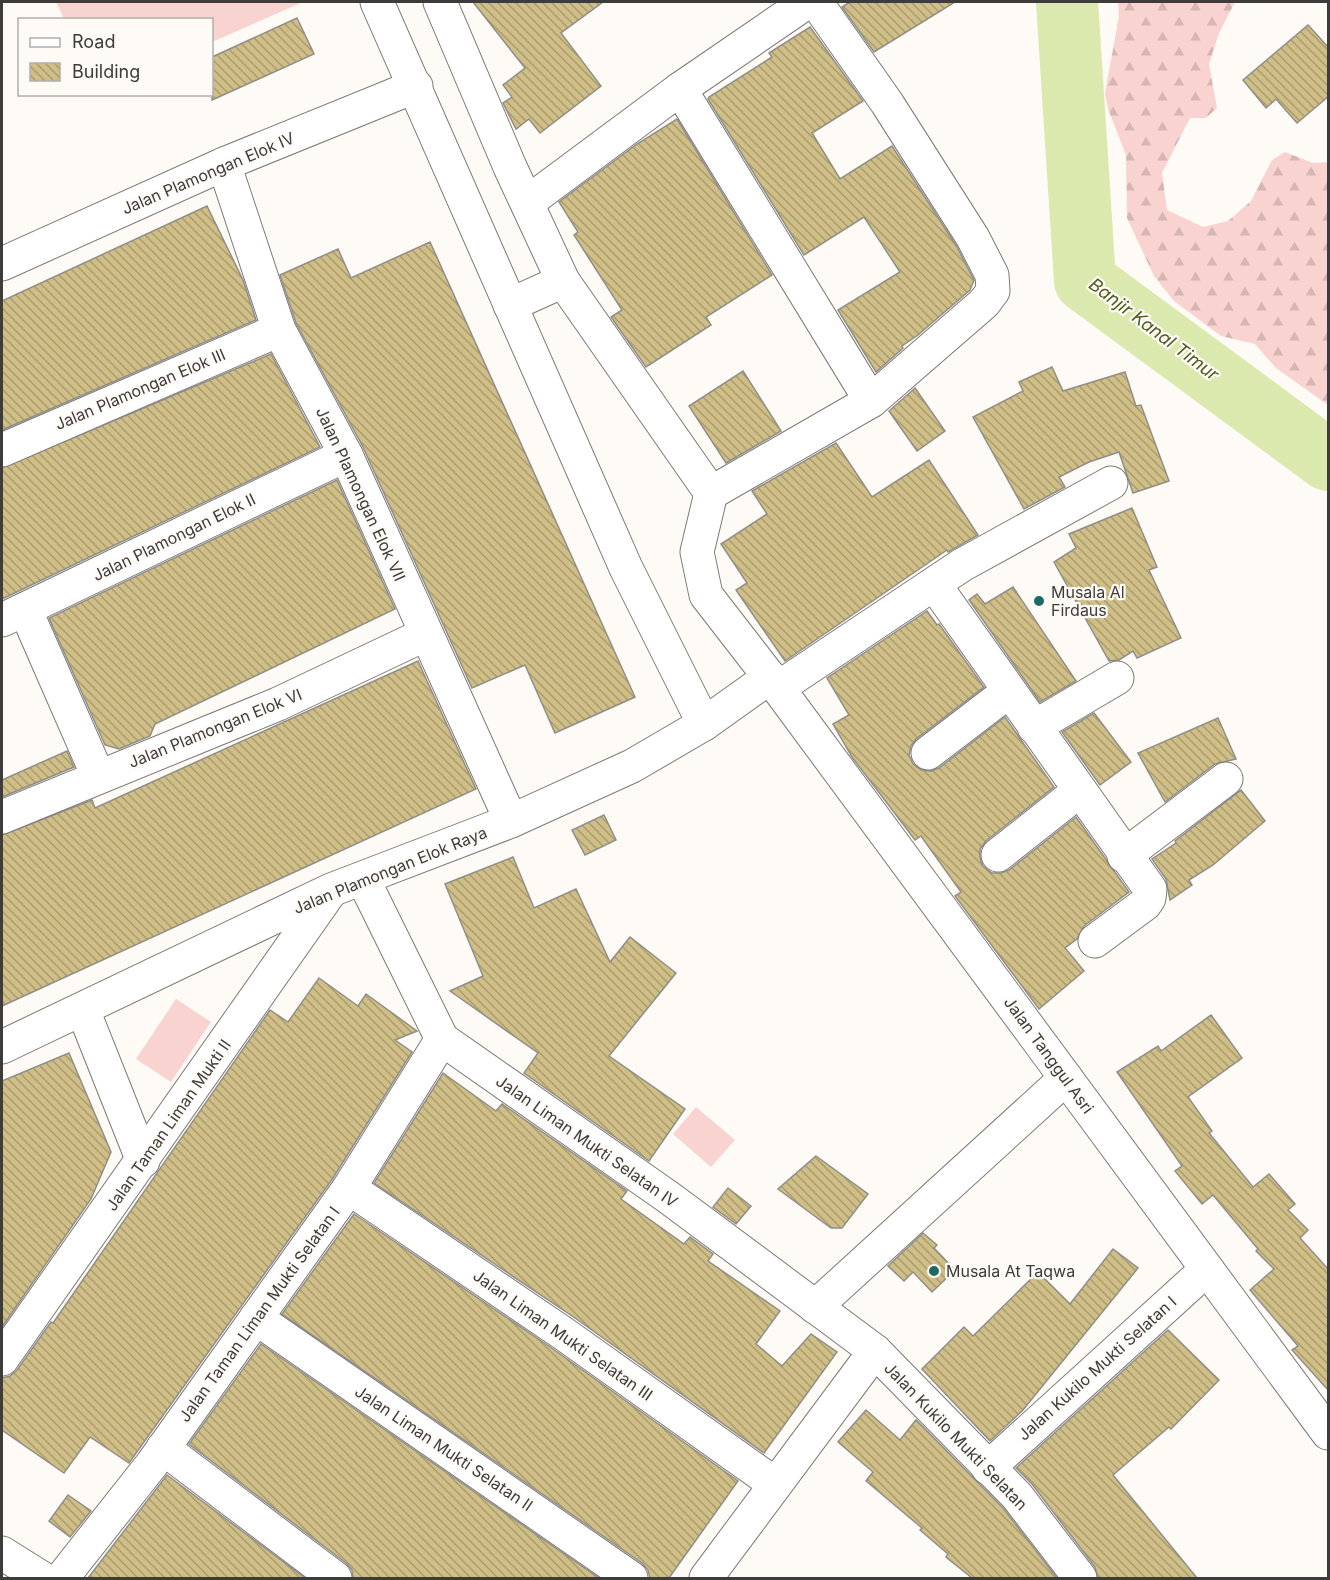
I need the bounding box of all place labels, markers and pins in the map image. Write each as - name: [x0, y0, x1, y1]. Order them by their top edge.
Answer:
- place label: Musala Al Firdaus: [1051, 582, 1125, 620]
- marker: Musala Al Firdaus: [1032, 594, 1046, 608]
- place label: Musala At Taqwa: [946, 1261, 1075, 1281]
- marker: Musala At Taqwa: [927, 1264, 941, 1278]

